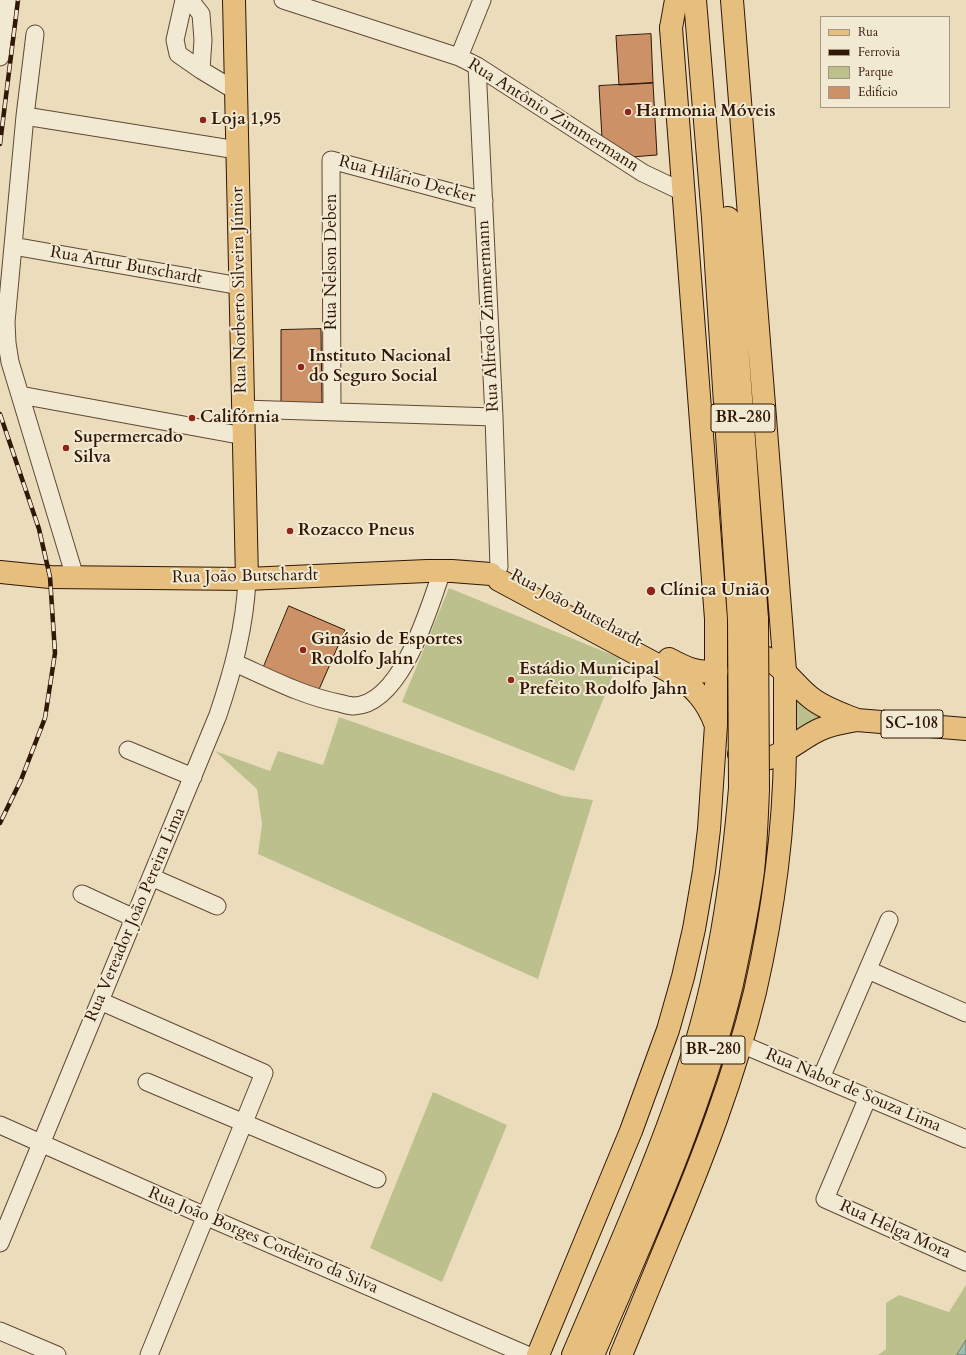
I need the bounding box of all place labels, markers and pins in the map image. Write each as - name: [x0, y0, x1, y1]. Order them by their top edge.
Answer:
- place label: Harmonia Móveis: [636, 102, 776, 122]
- marker: Harmonia Móveis: [623, 107, 633, 117]
- place label: Loja 1,95: [211, 110, 281, 130]
- marker: Loja 1,95: [198, 115, 208, 125]
- place label: Instituto Nacional do Seguro Social: [309, 347, 451, 387]
- marker: Instituto Nacional do Seguro Social: [296, 362, 306, 372]
- place label: Califórnia: [200, 408, 279, 428]
- marker: Califórnia: [187, 413, 197, 423]
- place label: Supermercado Silva: [74, 428, 183, 468]
- marker: Supermercado Silva: [61, 443, 71, 453]
- place label: Rozacco Pneus: [298, 521, 415, 541]
- marker: Rozacco Pneus: [285, 526, 295, 536]
- place label: Clínica União: [660, 581, 770, 601]
- marker: Clínica União: [645, 585, 657, 597]
- place label: Ginásio de Esportes Rodolfo Jahn: [311, 630, 463, 670]
- marker: Ginásio de Esportes Rodolfo Jahn: [298, 645, 308, 655]
- place label: Estádio Municipal Prefeito Rodolfo Jahn: [519, 660, 687, 700]
- marker: Estádio Municipal Prefeito Rodolfo Jahn: [506, 675, 516, 685]

